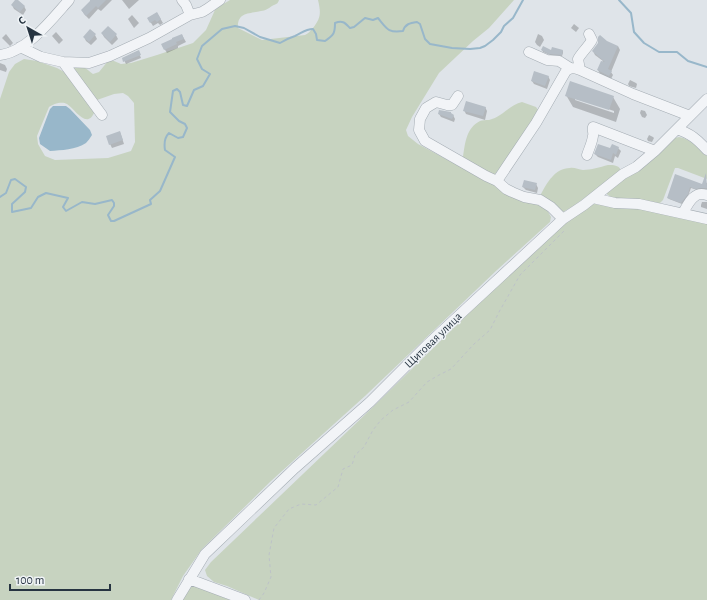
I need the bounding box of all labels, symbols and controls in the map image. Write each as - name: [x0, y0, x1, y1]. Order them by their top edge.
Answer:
- north arrow: [8, 8, 48, 48]
- text: С: [16, 14, 28, 27]
- street label: Щитовая улица: [402, 310, 465, 371]
- scale bar: [10, 566, 110, 592]
- text: 100 m: [16, 574, 44, 586]

